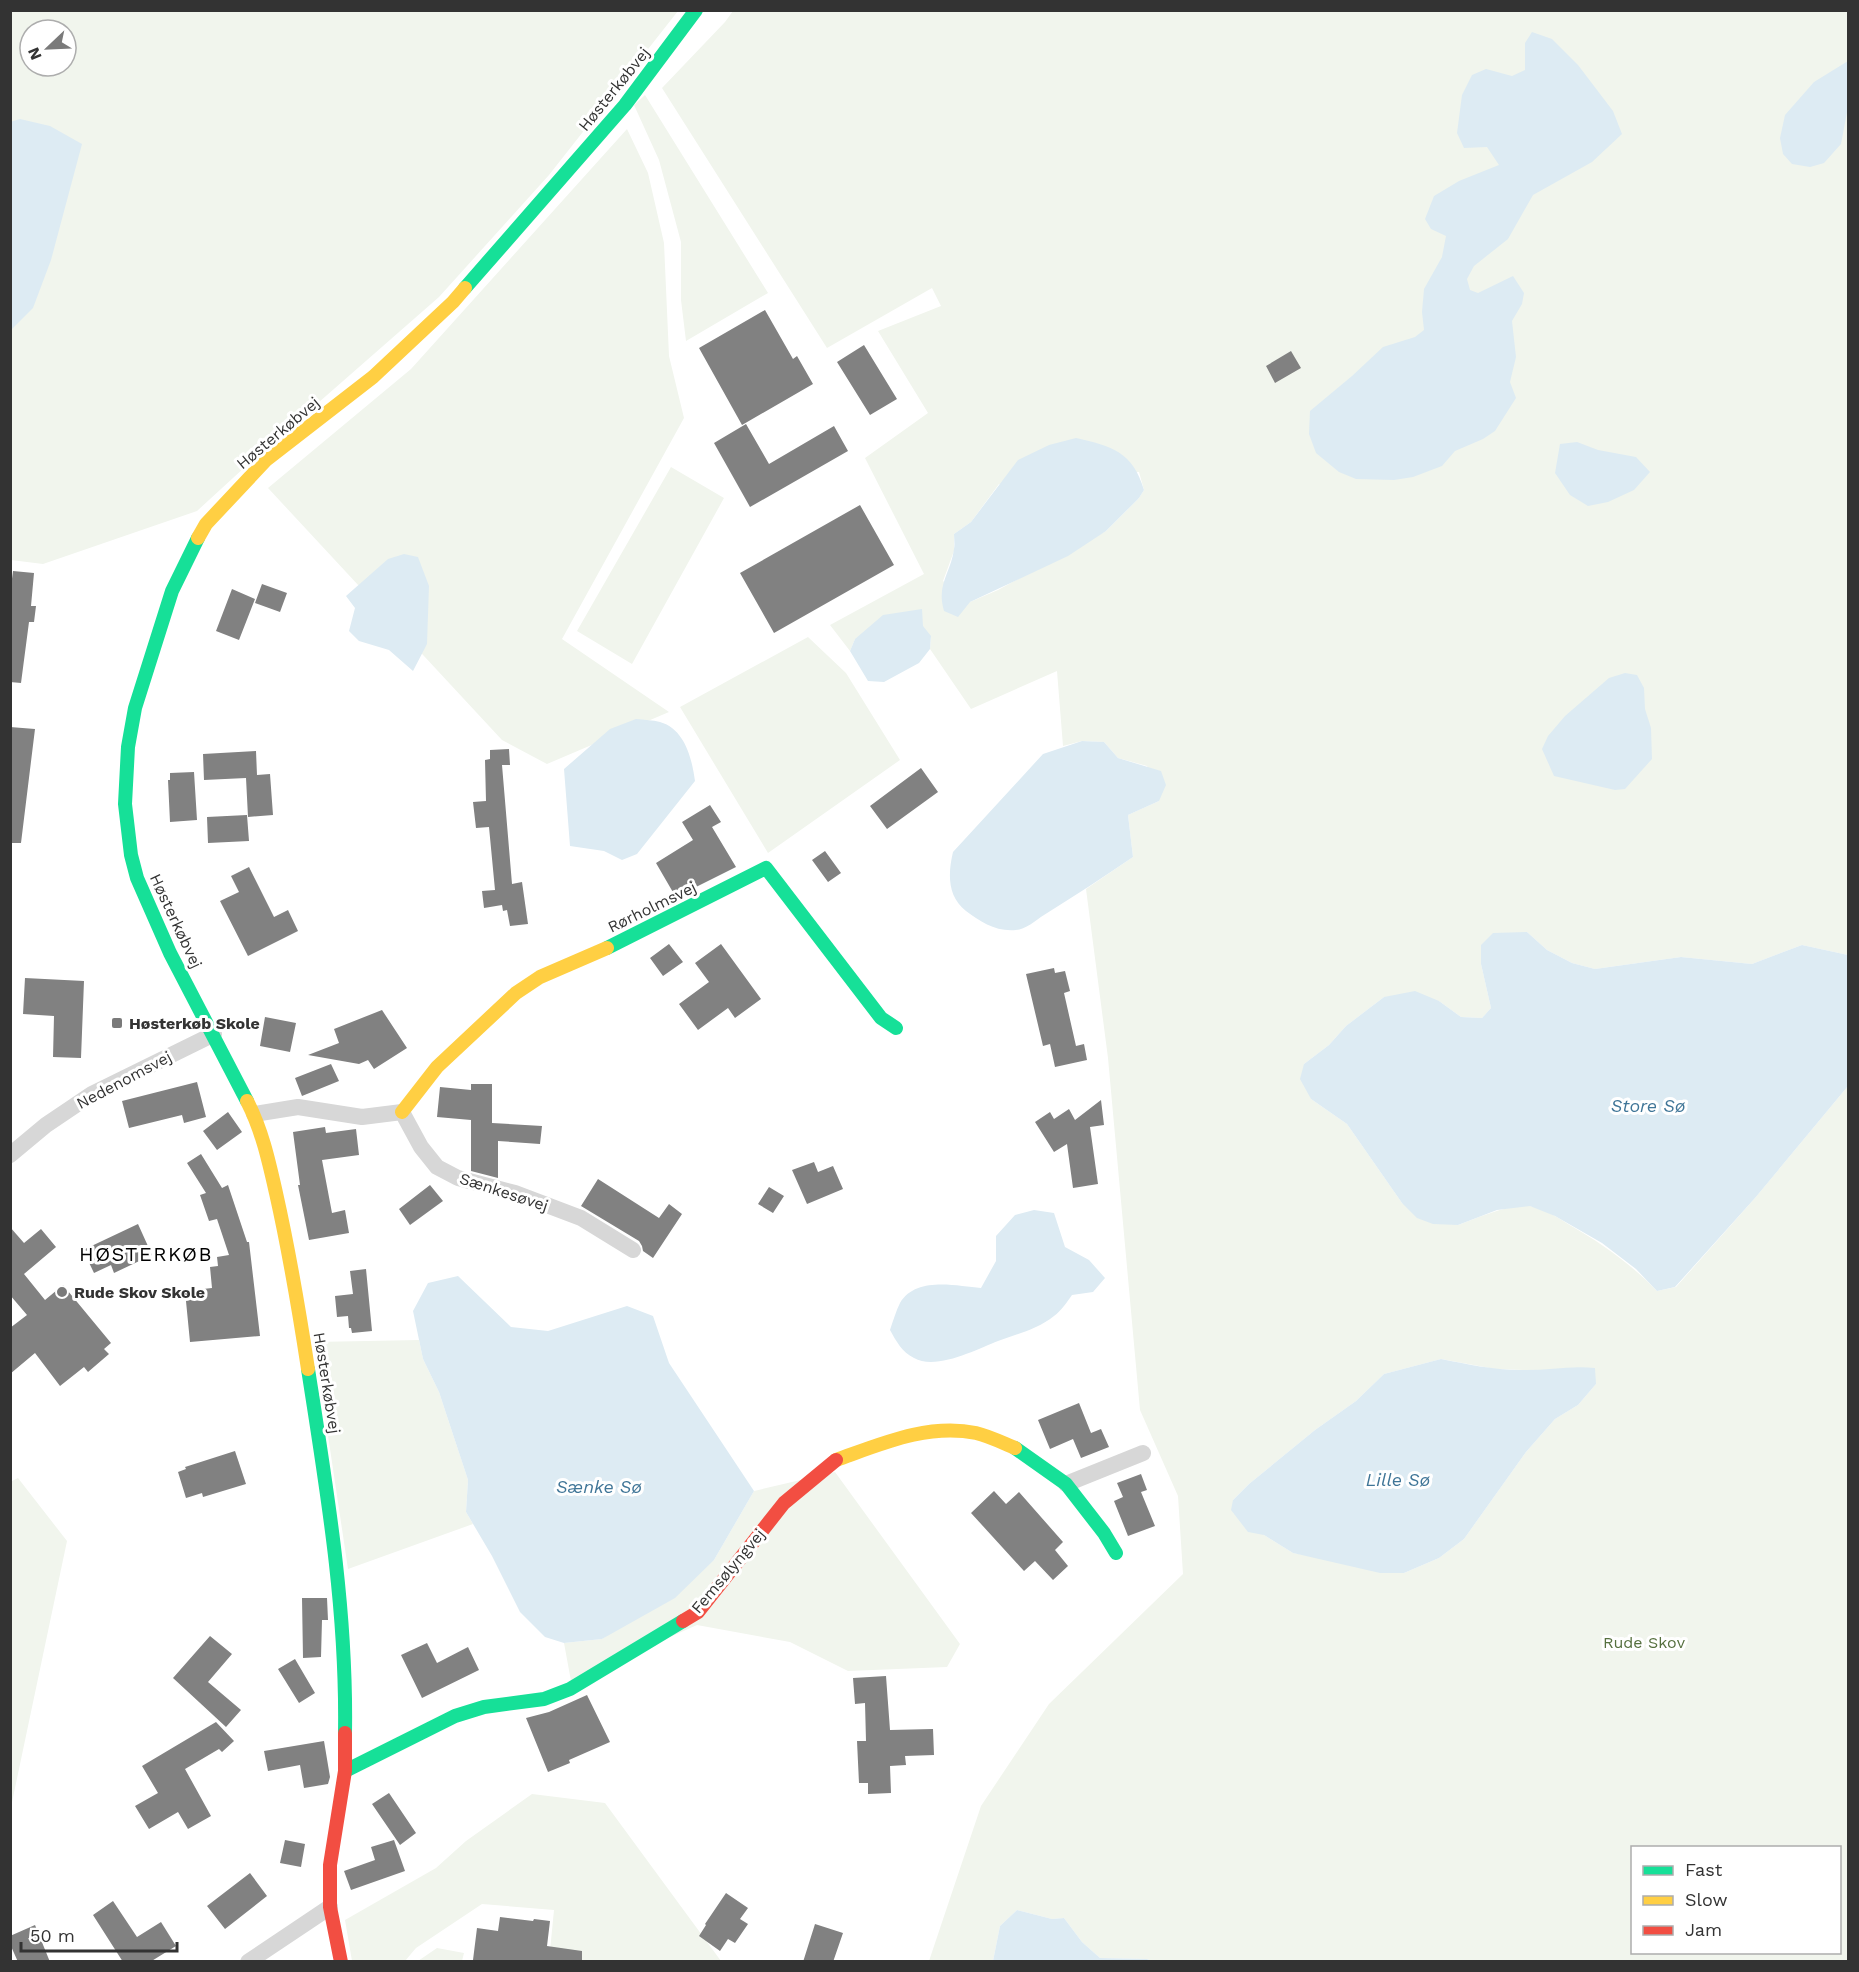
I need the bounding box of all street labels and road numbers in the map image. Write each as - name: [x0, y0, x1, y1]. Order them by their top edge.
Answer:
- street label: Høsterkøbvej: [574, 43, 654, 135]
- street label: Høsterkøbvej: [233, 393, 323, 473]
- street label: Høsterkøbvej: [146, 871, 206, 971]
- street label: Rørholmsvej: [605, 877, 699, 937]
- street label: Nedenomsvej: [73, 1047, 175, 1113]
- street label: Sænkesøvej: [457, 1169, 551, 1215]
- street label: Høsterkøbvej: [310, 1331, 344, 1435]
- street label: Femsølyngvej: [687, 1525, 769, 1617]

